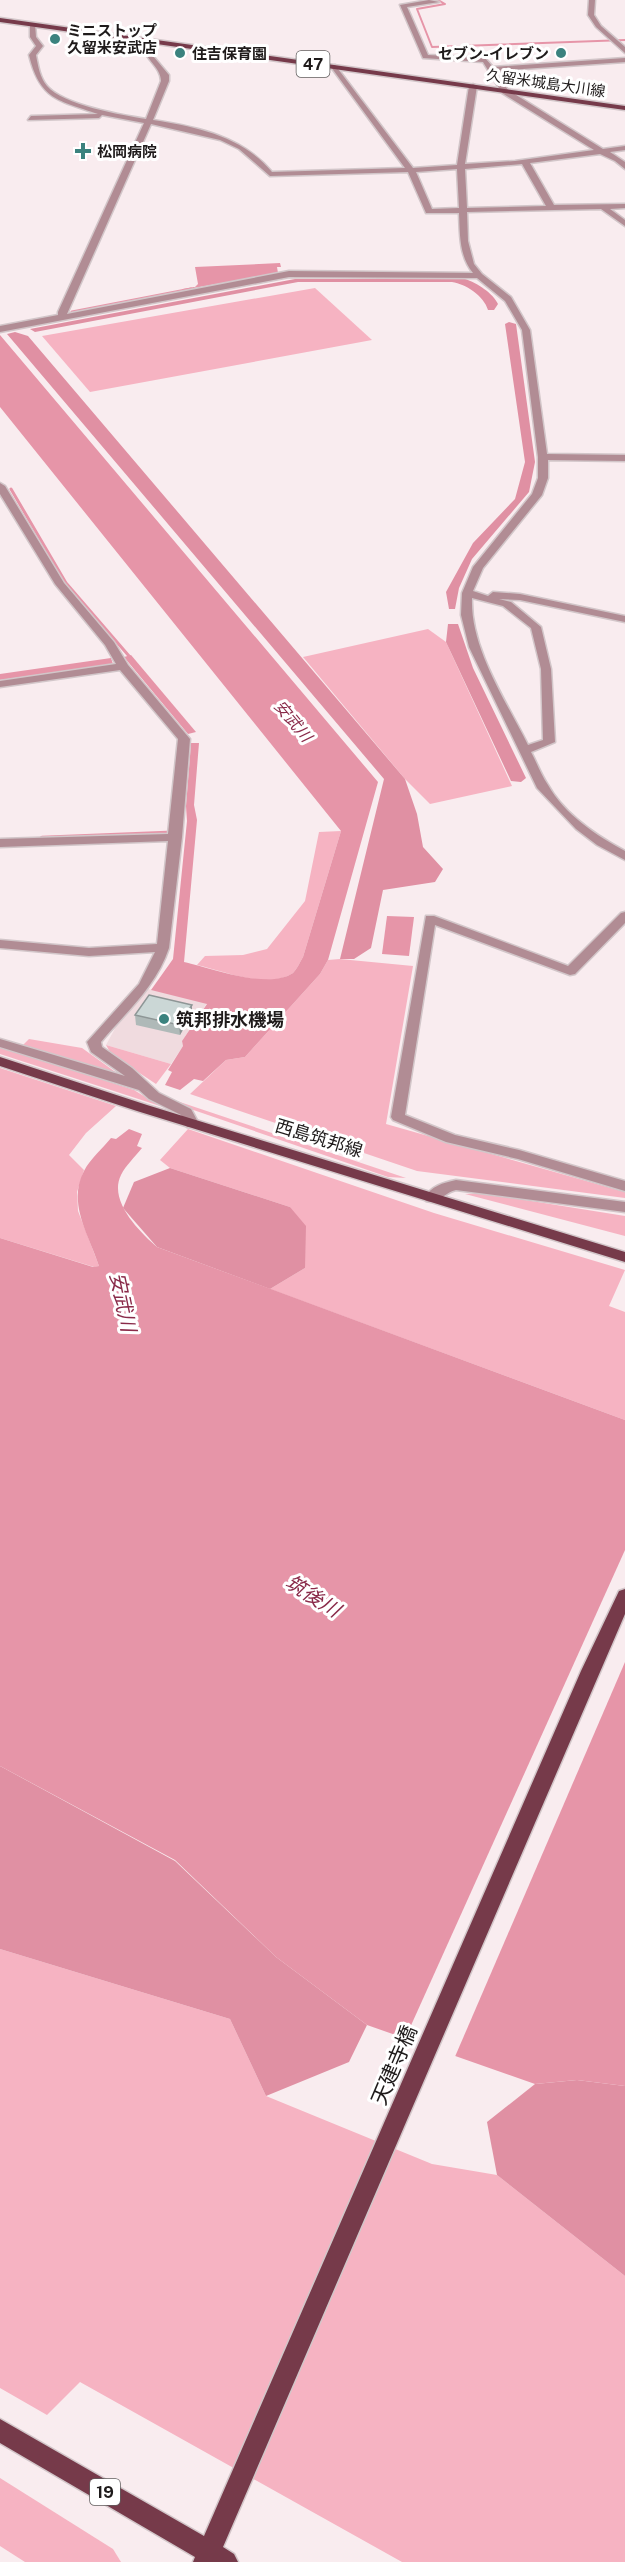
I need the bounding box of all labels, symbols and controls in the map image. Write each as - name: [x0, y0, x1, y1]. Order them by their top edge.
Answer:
- place label: ミニストップ 久留米安武店: [67, 22, 157, 56]
- marker: ミニストップ 久留米安武店: [48, 32, 62, 46]
- place label: 住吉保育園: [192, 45, 267, 62]
- place label: セブン-イレブン: [438, 45, 549, 62]
- marker: 住吉保育園: [173, 46, 187, 60]
- marker: セブン-イレブン: [554, 46, 568, 60]
- road number: 47: [296, 51, 330, 77]
- street label: 久留米城島大川線: [485, 66, 607, 100]
- marker: 松岡病院: [74, 142, 92, 160]
- place label: 松岡病院: [97, 143, 157, 160]
- water label: 安武川: [270, 697, 317, 747]
- place label: 筑邦排水機場: [176, 1009, 284, 1030]
- marker: 筑邦排水機場: [157, 1012, 171, 1026]
- street label: 西島筑邦線: [273, 1115, 365, 1161]
- water label: 安武川: [105, 1270, 141, 1336]
- water label: 筑後川: [281, 1570, 346, 1623]
- street label: 天建寺橋: [366, 2021, 422, 2109]
- road number: 19: [90, 2479, 120, 2505]

